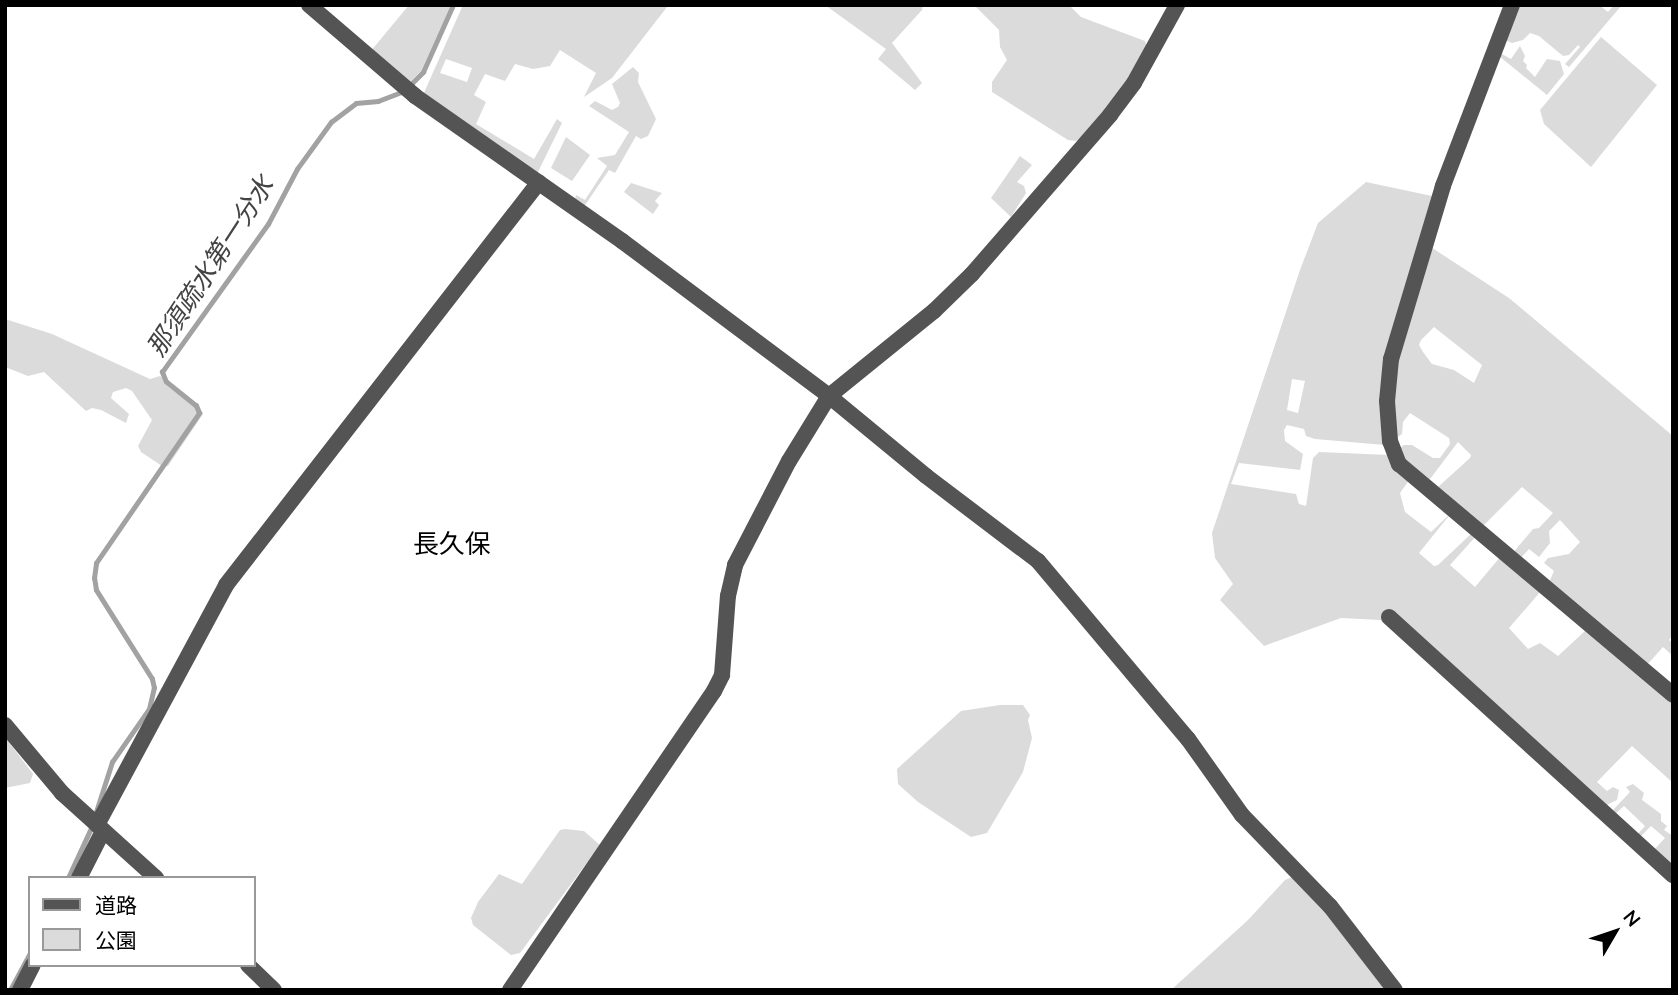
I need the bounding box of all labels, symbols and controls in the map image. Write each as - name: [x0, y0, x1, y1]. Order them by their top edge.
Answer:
- water label: 那須疏水第一分水: [141, 171, 281, 363]
- district label: 長久保: [413, 529, 491, 561]
- legend: [28, 876, 256, 967]
- text: 道路: [95, 892, 137, 920]
- north arrow: [1580, 897, 1650, 967]
- text: N: [1617, 905, 1646, 932]
- text: 公園: [95, 927, 137, 955]

